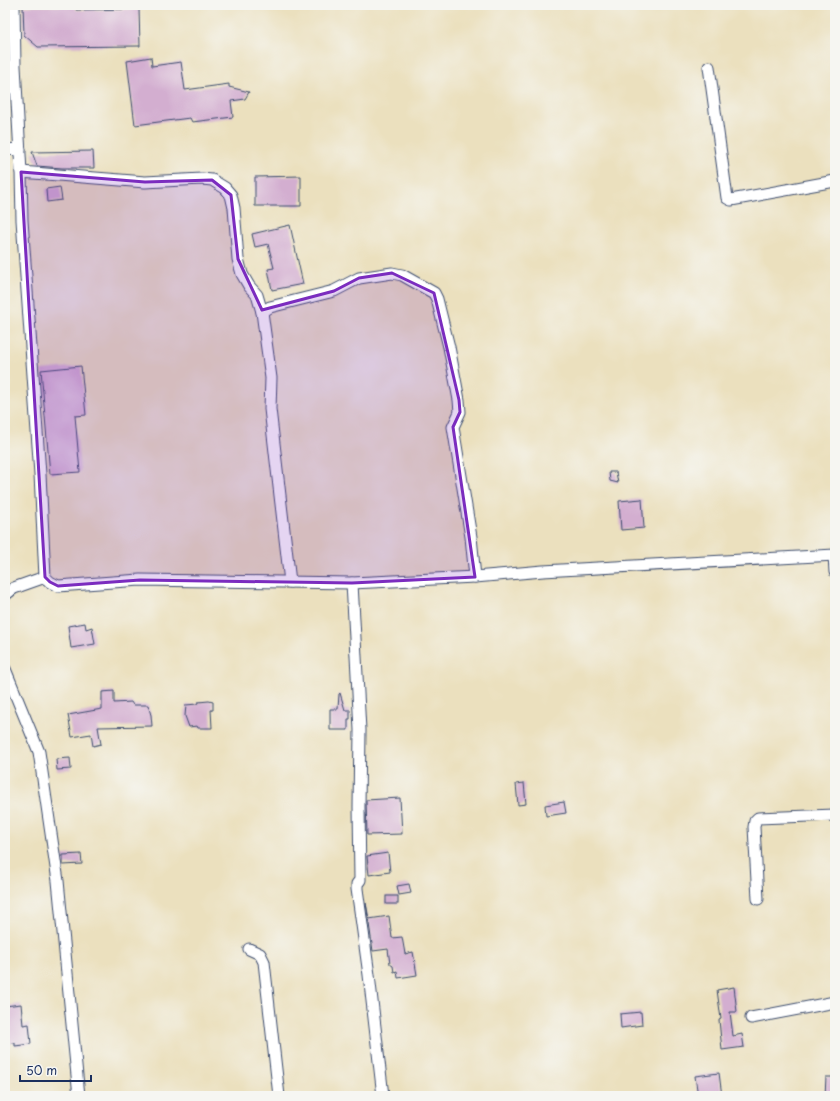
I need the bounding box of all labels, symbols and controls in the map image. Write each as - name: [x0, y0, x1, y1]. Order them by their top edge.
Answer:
- scale bar: [20, 1057, 91, 1083]
- text: 50 m: [26, 1061, 57, 1079]

